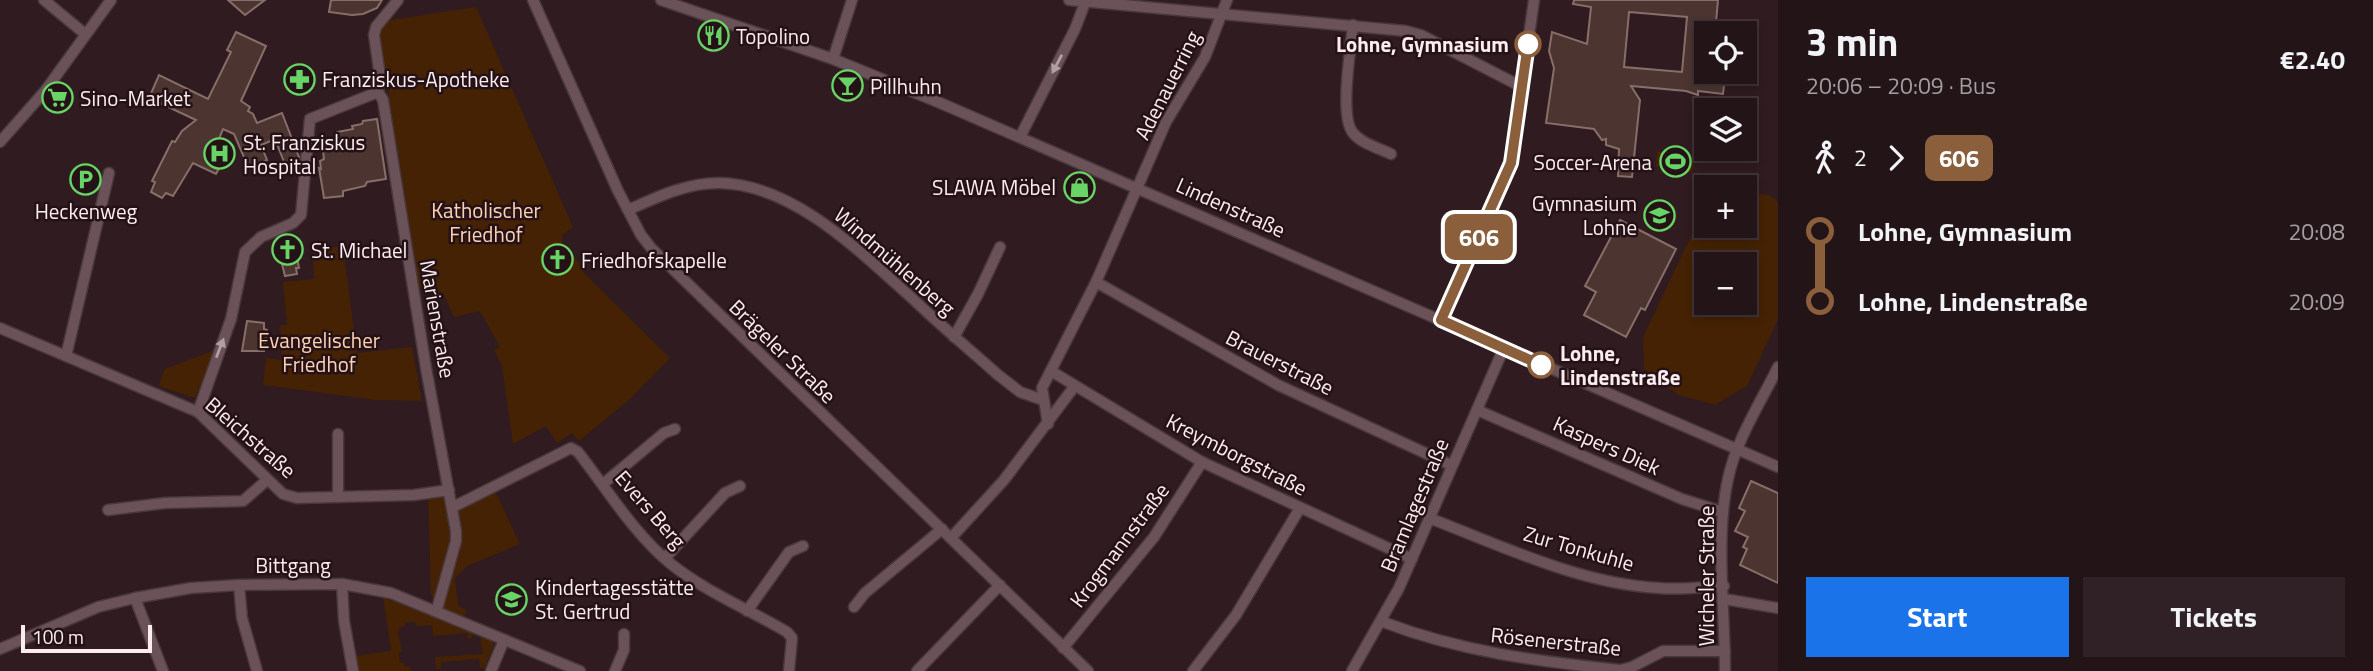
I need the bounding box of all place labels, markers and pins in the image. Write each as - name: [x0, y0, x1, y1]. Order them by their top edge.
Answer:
- restaurant icon: Topolino: [696, 19, 730, 53]
- place label: Topolino: [736, 20, 810, 52]
- place label: Lohne, Gymnasium: [1336, 28, 1509, 60]
- marker: Lohne, Gymnasium: [1515, 31, 1541, 57]
- pharmacy icon: Franziskus-Apotheke: [282, 62, 316, 96]
- place label: Franziskus-Apotheke: [322, 63, 510, 95]
- bar icon: Pillhuhn: [830, 69, 864, 103]
- place label: Pillhuhn: [870, 70, 942, 102]
- supermarket icon: Sino-Market: [40, 81, 74, 115]
- place label: Sino-Market: [80, 82, 191, 114]
- place label: St. Franziskus Hospital: [243, 126, 365, 182]
- hospital icon: St. Franziskus Hospital: [203, 137, 237, 171]
- sports icon: Soccer-Arena: [1658, 145, 1692, 179]
- place label: Soccer-Arena: [1534, 146, 1652, 178]
- parking icon: Heckenweg: [69, 162, 103, 196]
- shop icon: SLAWA Möbel: [1062, 170, 1096, 204]
- place label: SLAWA Möbel: [932, 171, 1056, 203]
- place label: Gymnasium Lohne: [1532, 187, 1637, 243]
- place label: Heckenweg: [35, 195, 138, 227]
- school or university icon: Gymnasium Lohne: [1643, 198, 1677, 232]
- church icon: St. Michael: [271, 233, 305, 267]
- place label: St. Michael: [311, 234, 407, 266]
- church icon: Friedhofskapelle: [541, 243, 575, 277]
- place label: Friedhofskapelle: [581, 244, 727, 276]
- place label: Lohne, Lindenstraße: [1560, 337, 1680, 393]
- marker: Lohne, Lindenstraße: [1528, 352, 1554, 378]
- place label: Kindertagesstätte St. Gertrud: [535, 571, 694, 627]
- school or university icon: Kindertagesstätte St. Gertrud: [495, 582, 529, 616]

